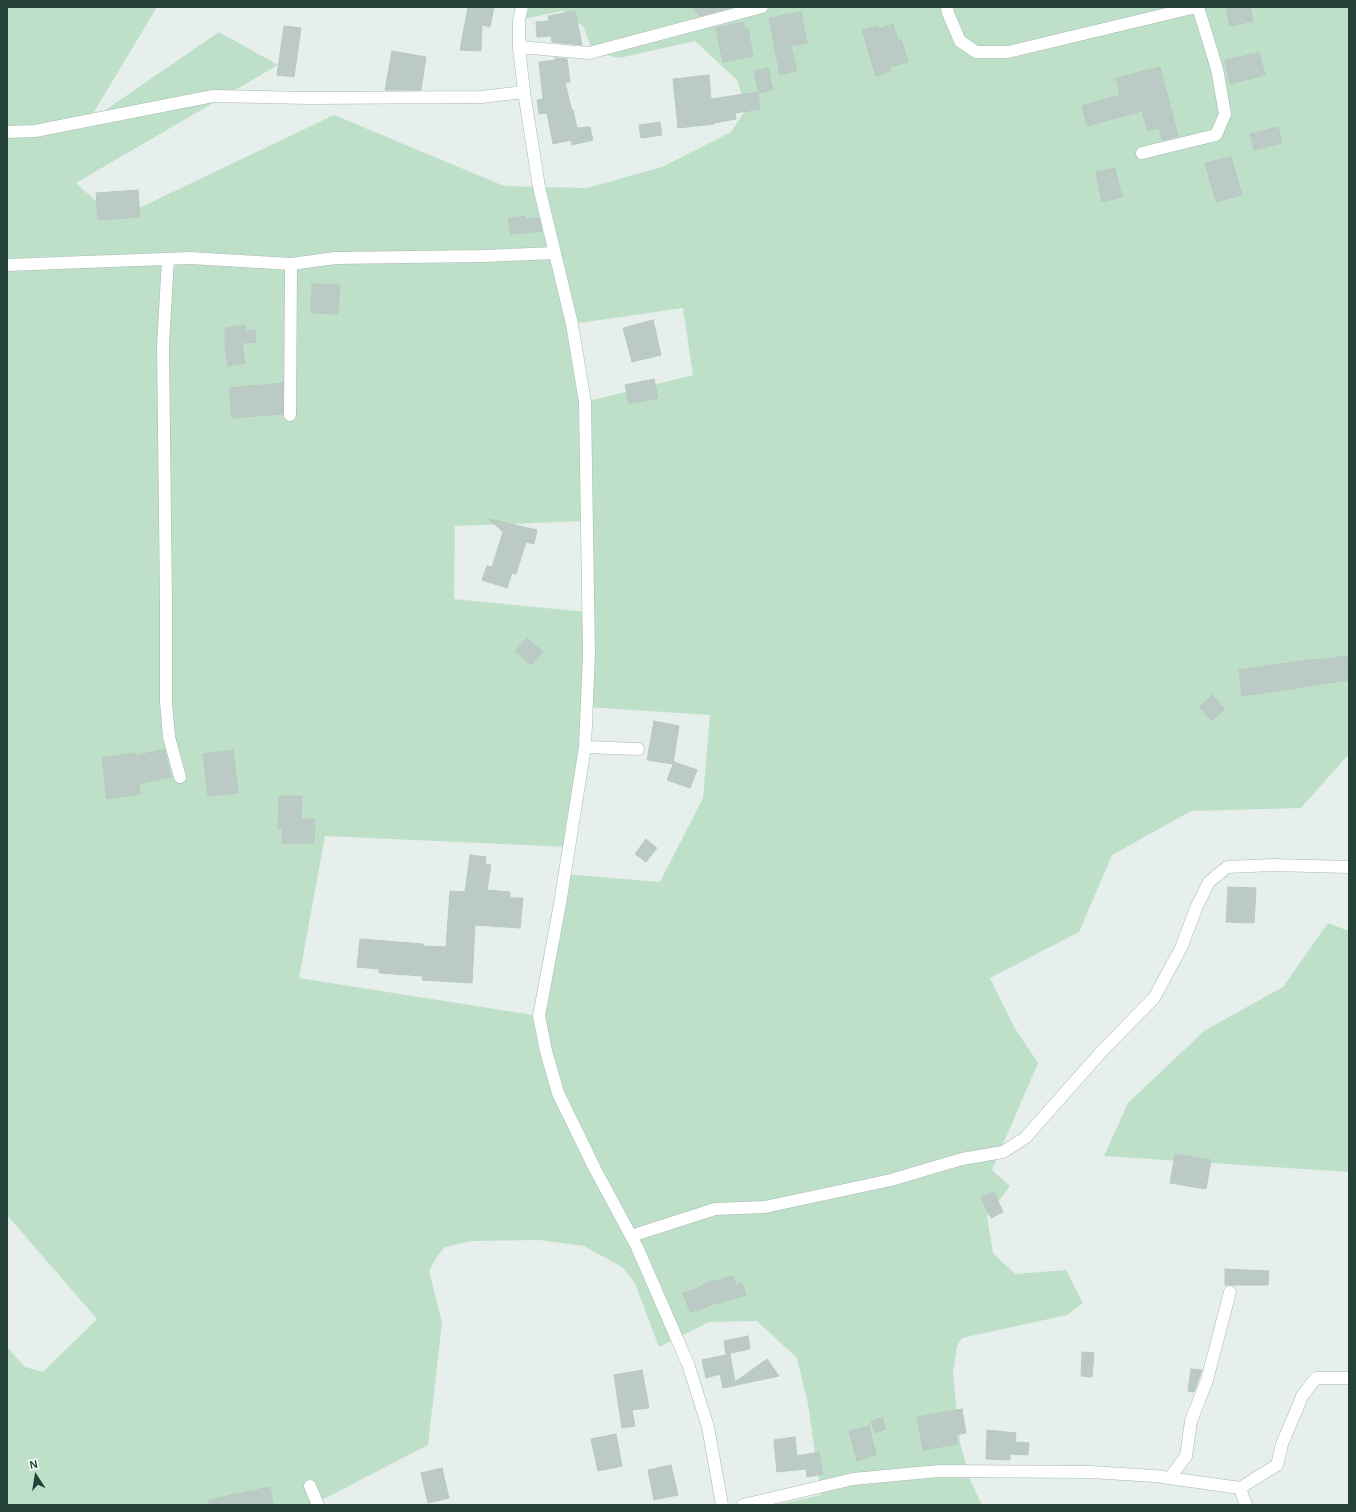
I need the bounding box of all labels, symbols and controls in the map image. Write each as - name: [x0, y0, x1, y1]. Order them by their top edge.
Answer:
- north arrow: [16, 1456, 56, 1496]
- text: N: [28, 1458, 39, 1471]

